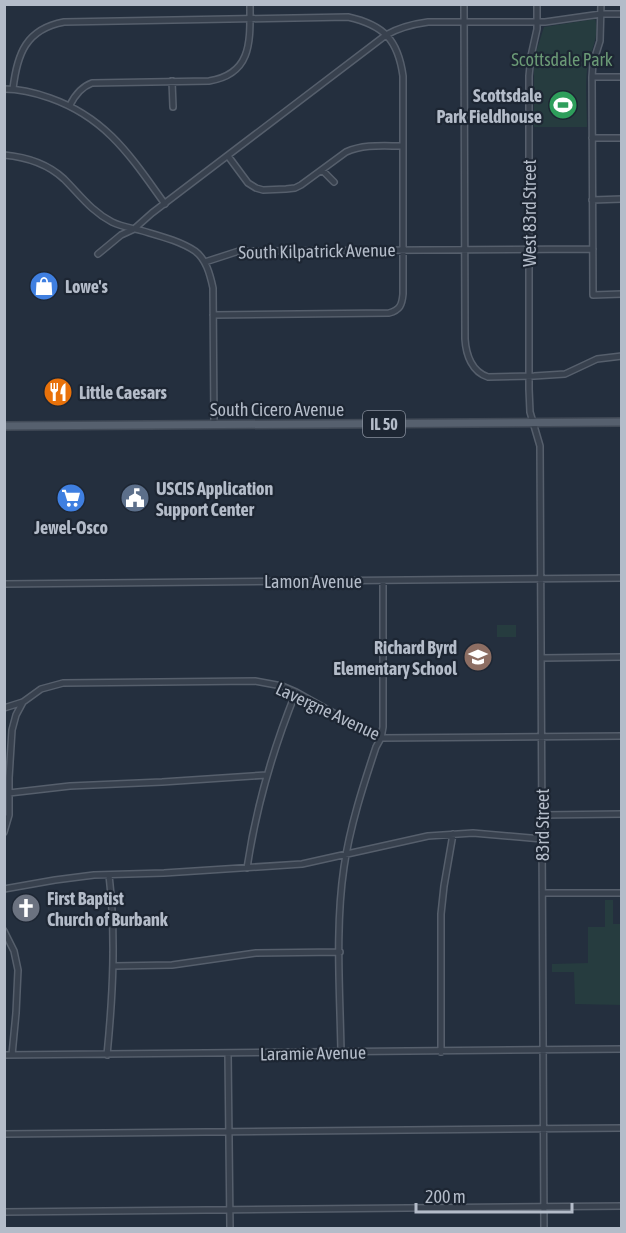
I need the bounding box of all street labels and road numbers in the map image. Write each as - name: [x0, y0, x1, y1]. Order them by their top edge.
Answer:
- street label: West 83rd Street: [519, 159, 540, 267]
- street label: South Kilpatrick Avenue: [238, 239, 396, 263]
- street label: South Cicero Avenue: [210, 399, 344, 420]
- road number: IL 50: [363, 411, 405, 437]
- street label: Lamon Avenue: [264, 571, 362, 592]
- street label: Lavergne Avenue: [273, 678, 383, 744]
- street label: 83rd Street: [532, 789, 553, 861]
- street label: Laramie Avenue: [260, 1042, 366, 1064]

